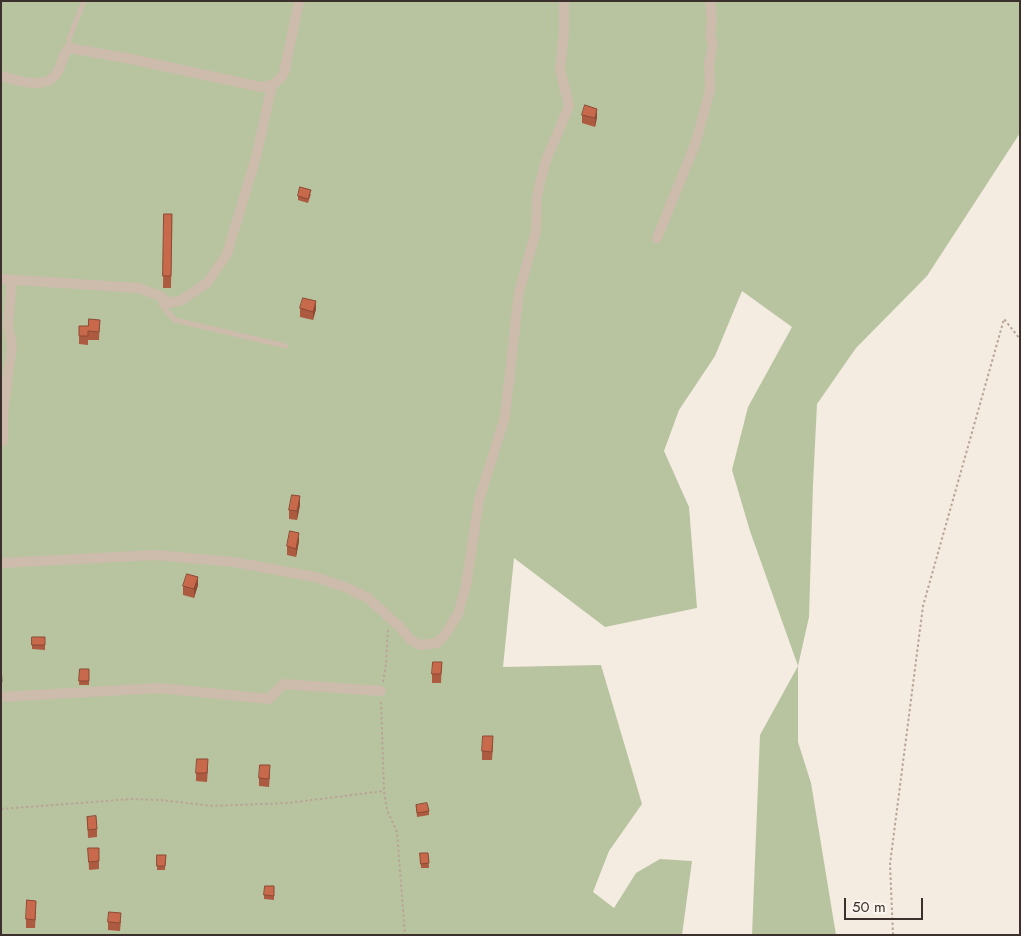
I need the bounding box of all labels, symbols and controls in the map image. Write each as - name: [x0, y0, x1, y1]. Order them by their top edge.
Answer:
- scale bar: [846, 888, 925, 920]
- text: 50 m: [852, 896, 886, 918]

